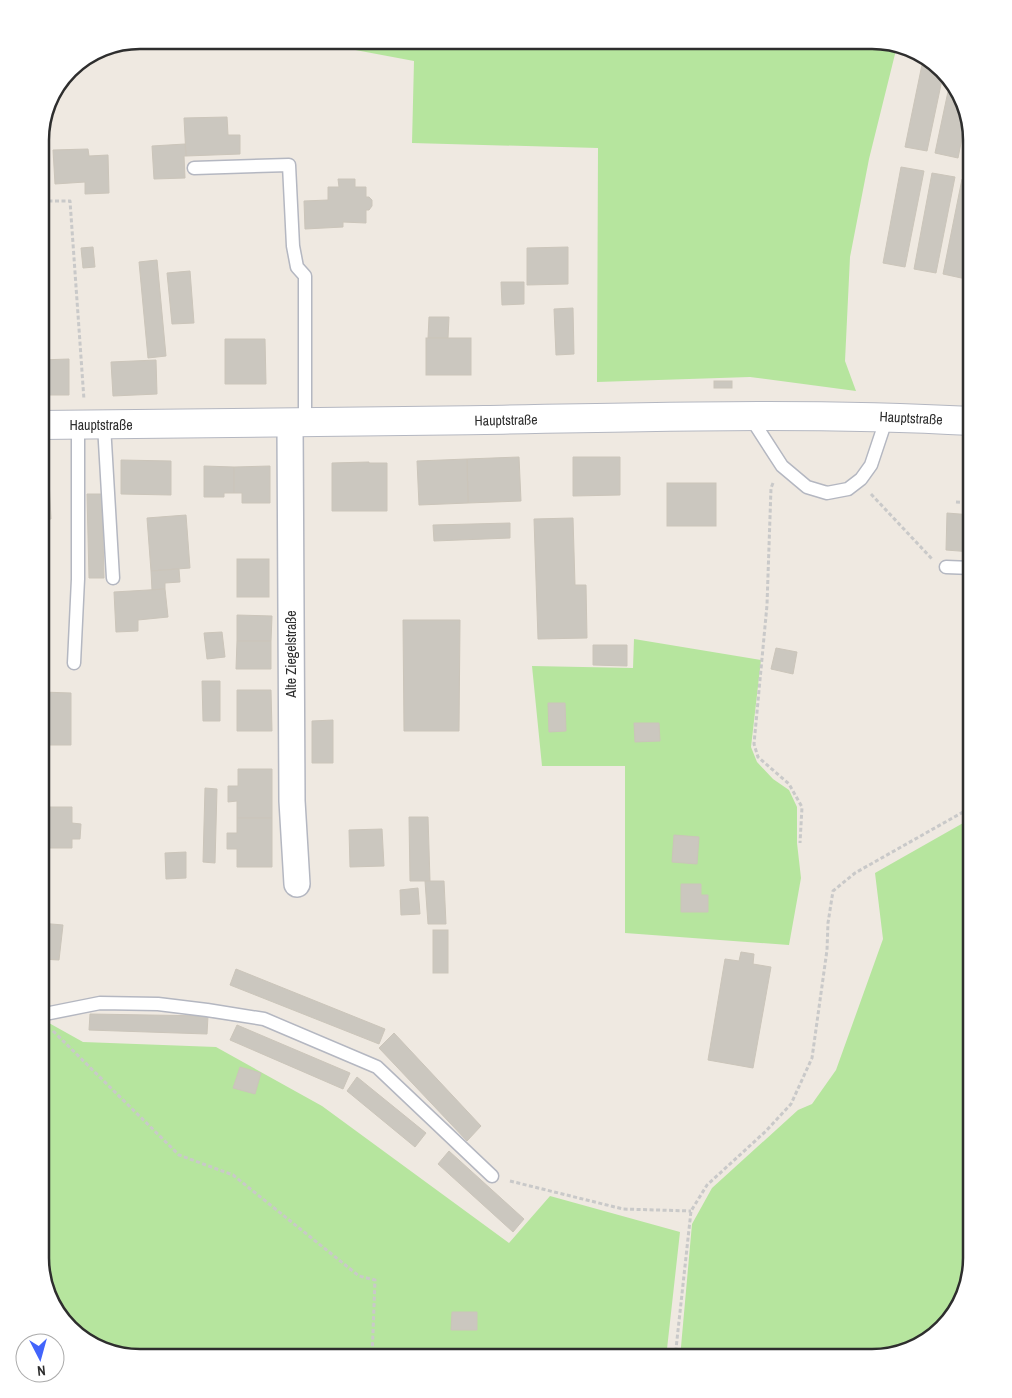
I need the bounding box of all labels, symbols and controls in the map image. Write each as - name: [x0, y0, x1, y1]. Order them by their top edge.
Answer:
- street label: Hauptstraße: [879, 407, 943, 429]
- street label: Hauptstraße: [474, 410, 538, 430]
- street label: Hauptstraße: [69, 416, 133, 434]
- street label: Alte Ziegelstraße: [282, 610, 300, 699]
- north arrow: [15, 1333, 65, 1383]
- text: N: [36, 1362, 46, 1380]

